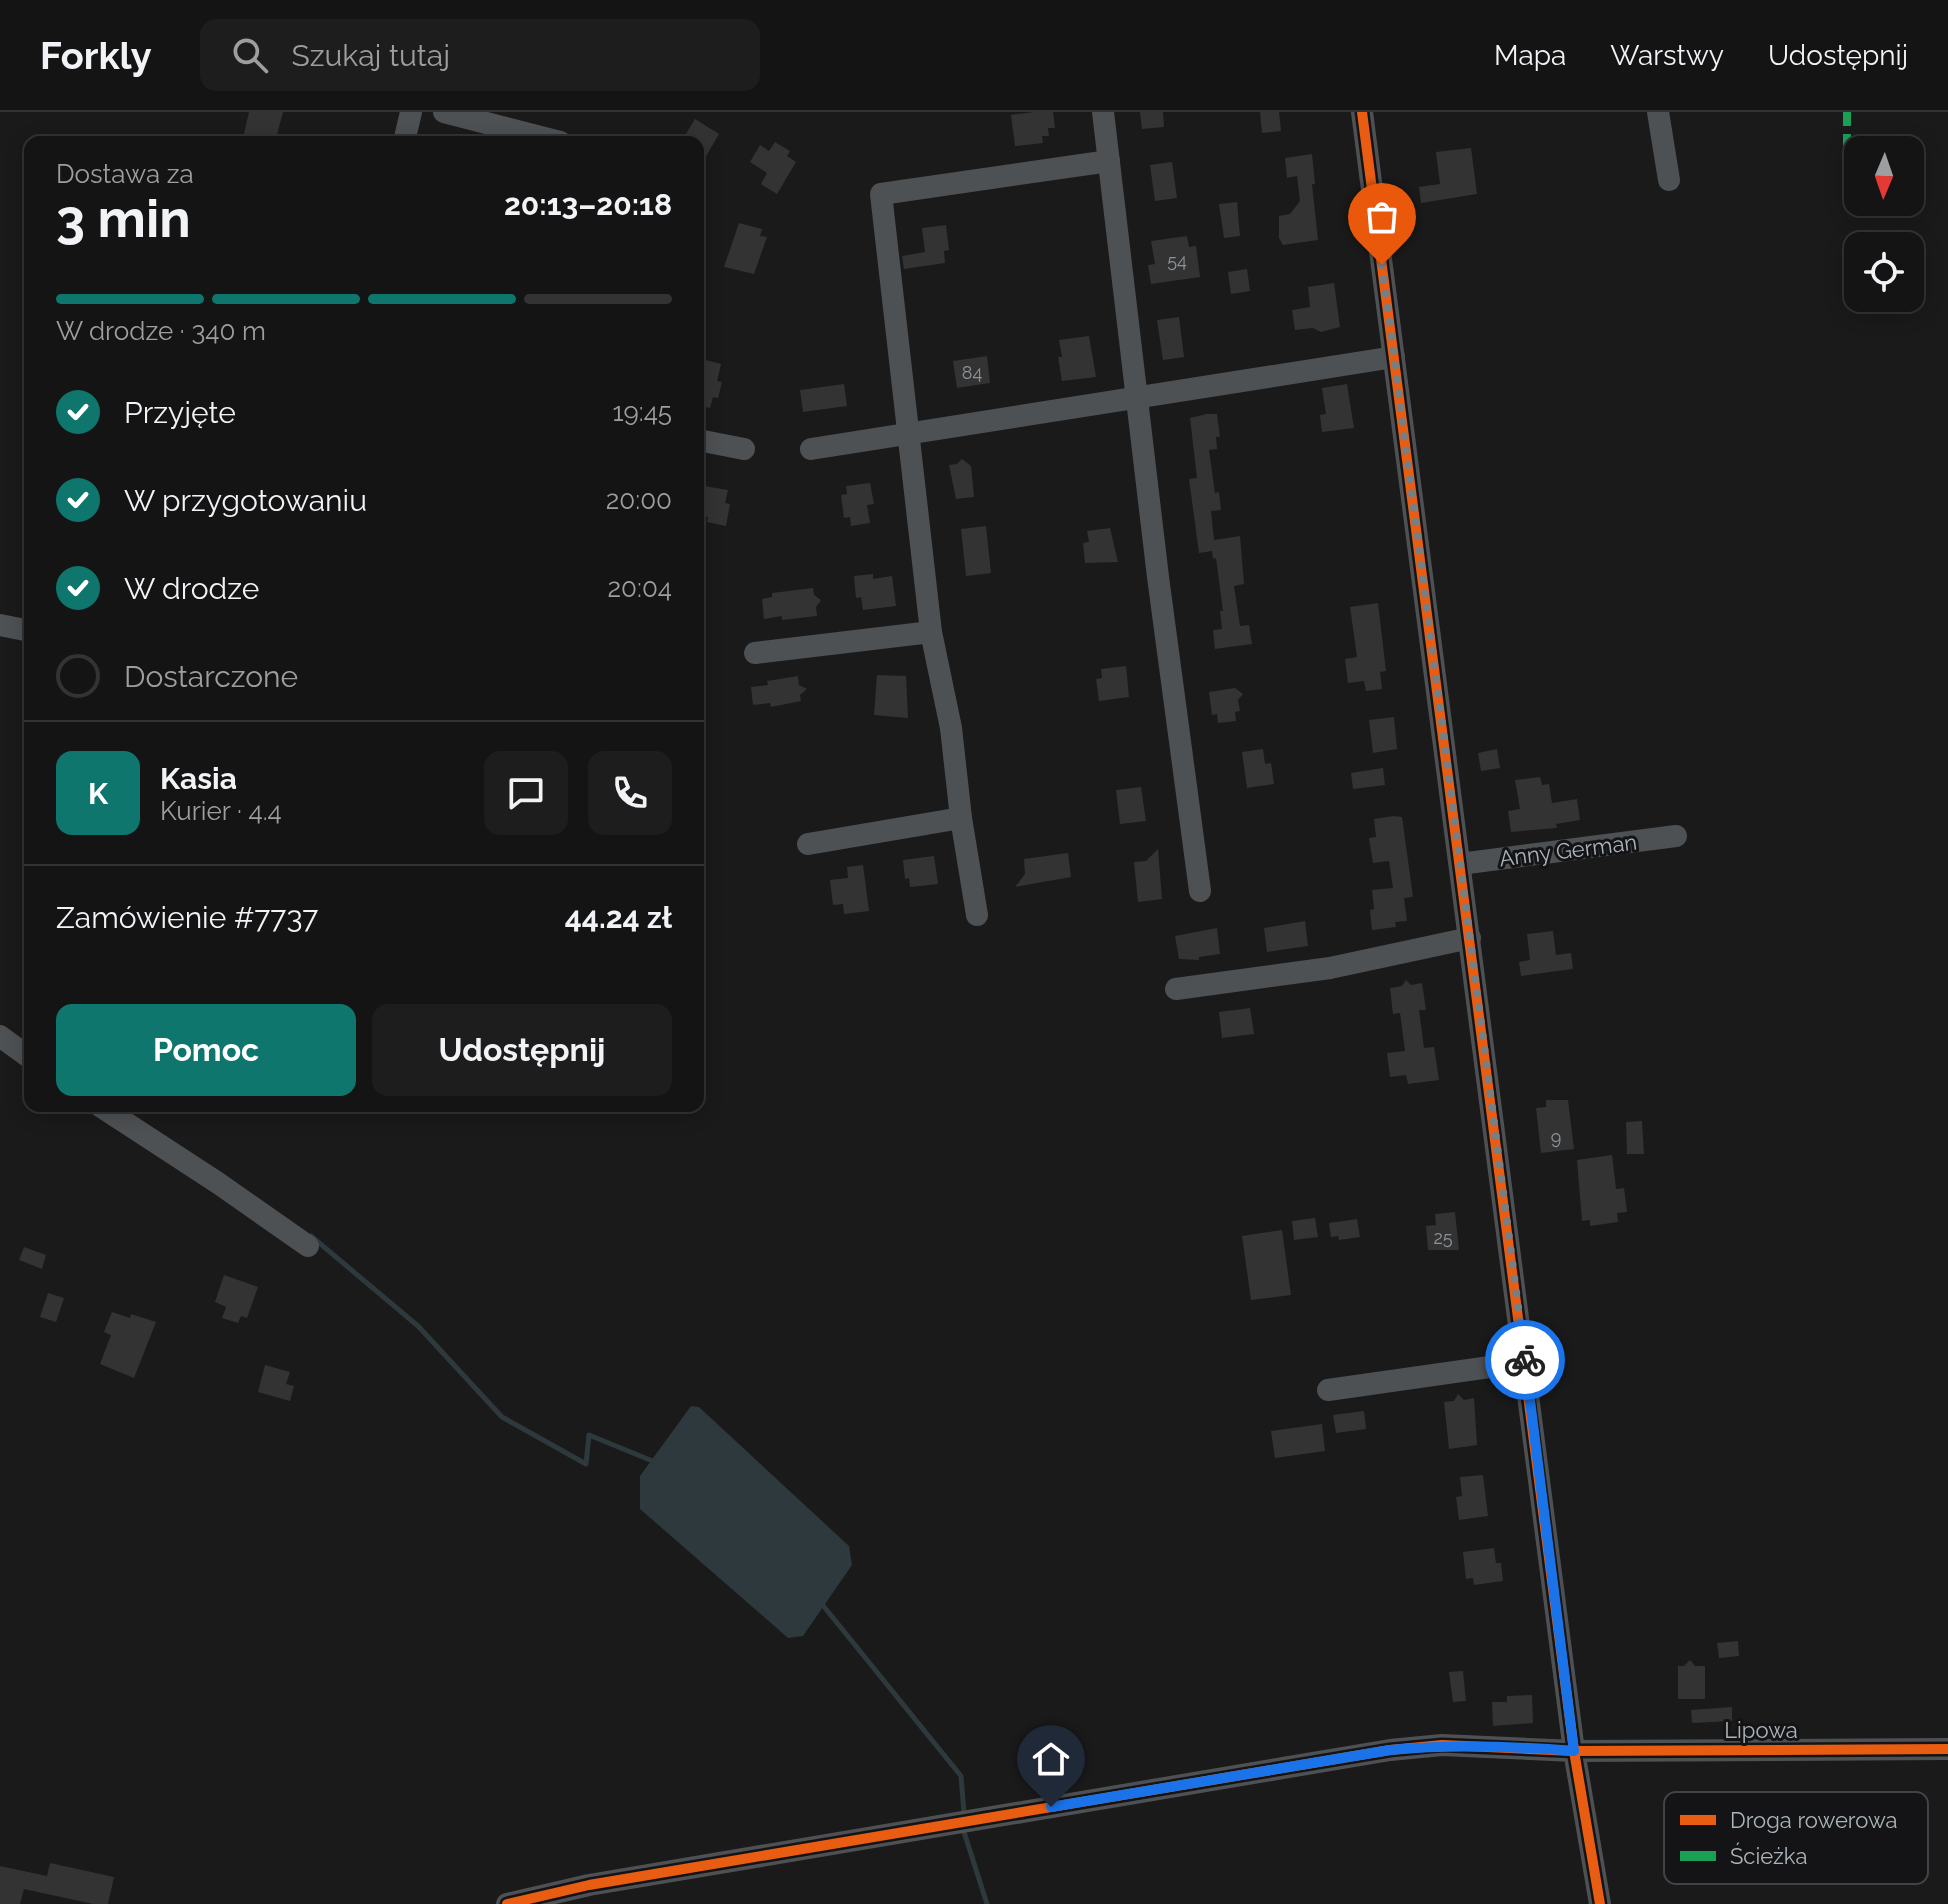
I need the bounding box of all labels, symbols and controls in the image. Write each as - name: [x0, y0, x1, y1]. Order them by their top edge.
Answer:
- search box: [200, 19, 760, 91]
- text: Forkly: [40, 33, 152, 78]
- icon: search: [228, 33, 272, 77]
- text: Szukaj tutaj: [292, 38, 450, 73]
- text: Mapa: [1494, 39, 1566, 72]
- text: Warstwy: [1610, 39, 1724, 72]
- text: Udostępnij: [1768, 39, 1908, 72]
- north arrow: [1844, 136, 1924, 216]
- map controls: [1844, 136, 1924, 312]
- text: Dostawa za: [56, 159, 194, 189]
- pin: [1348, 183, 1416, 265]
- text: 20:13–20:18: [504, 187, 672, 222]
- text: 3 min: [56, 188, 191, 249]
- icon: bag: [1360, 195, 1404, 239]
- button: locate: [1844, 232, 1924, 312]
- house number: 54: [1167, 250, 1187, 271]
- text: W drodze · 340 m: [56, 316, 266, 346]
- house number: 84: [962, 362, 982, 383]
- icon: check: [56, 390, 100, 434]
- text: Przyjęte: [124, 395, 236, 430]
- text: 19:45: [612, 397, 672, 427]
- icon: check: [56, 478, 100, 522]
- text: W przygotowaniu: [124, 483, 367, 518]
- text: 20:00: [606, 485, 672, 515]
- icon: check: [56, 566, 100, 610]
- text: W drodze: [124, 571, 259, 606]
- text: 20:04: [608, 573, 672, 603]
- text: Dostarczone: [124, 659, 298, 694]
- button: chat: [484, 751, 568, 835]
- button: phone: [588, 751, 672, 835]
- text: Kasia: [160, 761, 237, 796]
- text: K: [88, 776, 108, 811]
- text: Kurier · 4.4: [160, 796, 282, 826]
- street label: Anny German: [1498, 829, 1638, 871]
- text: Zamówienie #7737: [56, 900, 318, 935]
- text: 44.24 zł: [565, 900, 672, 935]
- button: Pomoc: [56, 1004, 356, 1096]
- button: Udostępnij: [372, 1004, 672, 1096]
- house number: 9: [1551, 1127, 1561, 1148]
- house number: 25: [1433, 1227, 1453, 1248]
- courier: [1485, 1320, 1565, 1400]
- icon: bike: [1503, 1338, 1547, 1382]
- street label: Lipowa: [1724, 1717, 1798, 1743]
- pin: [1017, 1725, 1085, 1807]
- icon: home: [1029, 1737, 1073, 1781]
- legend: [1664, 1792, 1928, 1884]
- text: Droga rowerowa: [1730, 1807, 1897, 1833]
- text: Ścieżka: [1730, 1842, 1807, 1869]

